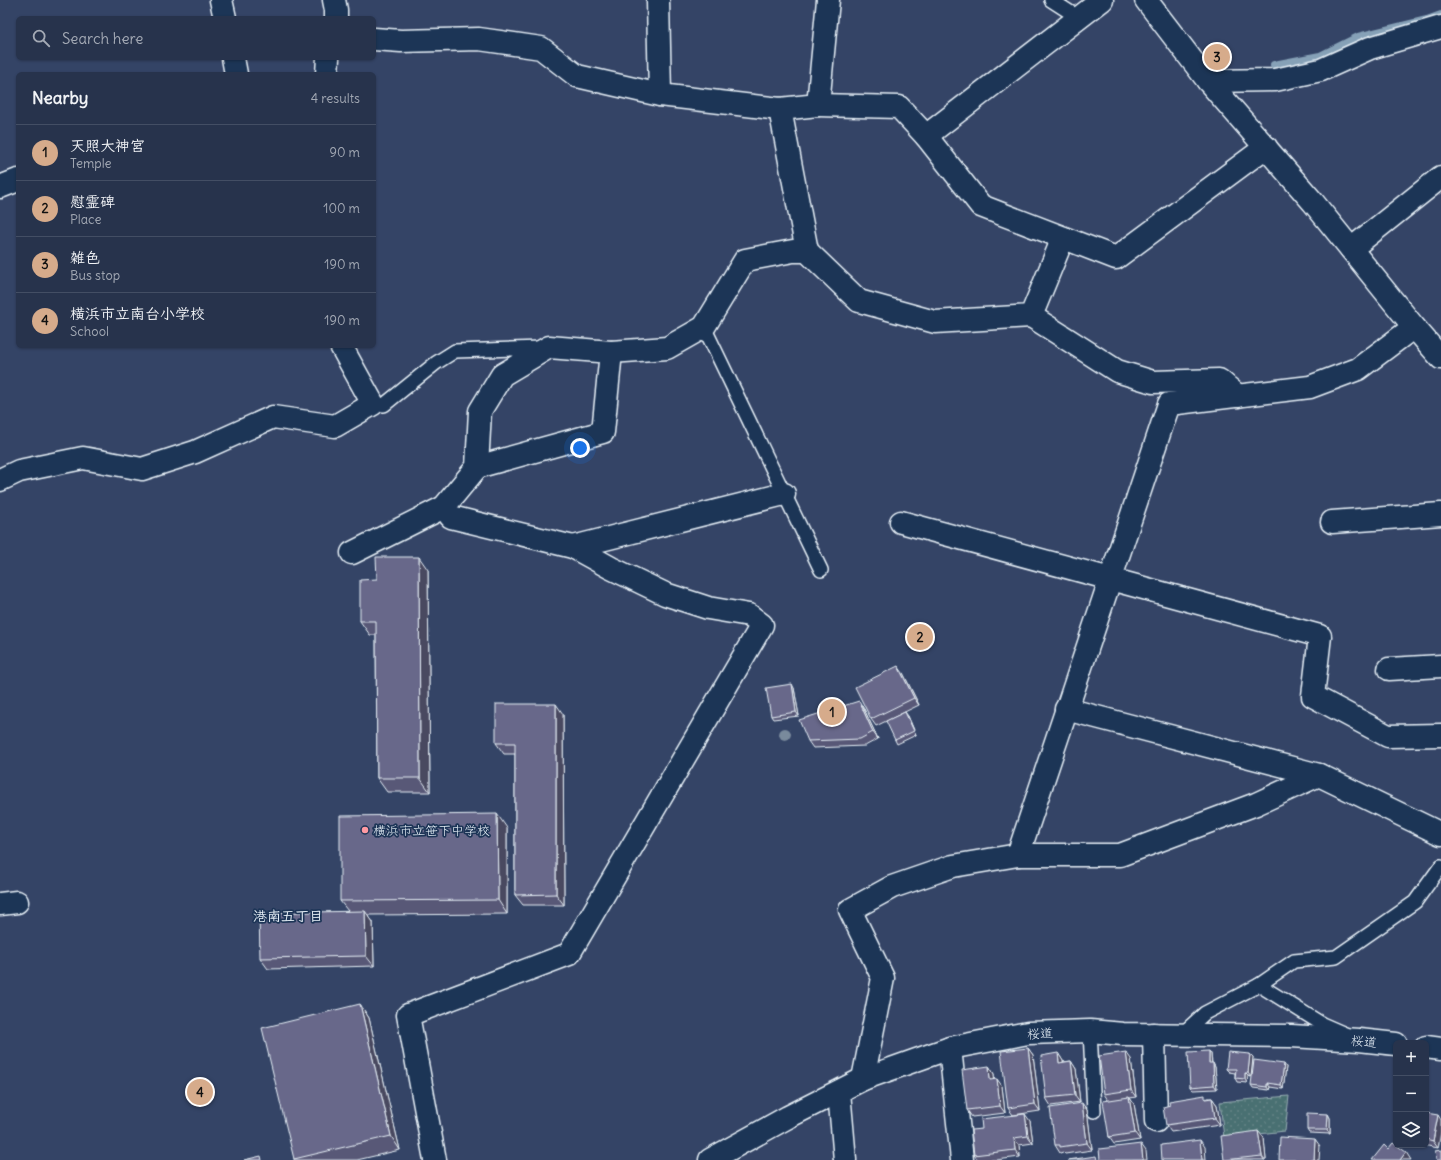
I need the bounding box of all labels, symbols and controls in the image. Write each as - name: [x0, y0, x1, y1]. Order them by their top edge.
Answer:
- search box: [16, 16, 376, 60]
- icon: search: [30, 27, 52, 49]
- text: Search here: [62, 29, 143, 48]
- pin: 3: [1204, 42, 1230, 72]
- text: Nearby: [32, 87, 88, 109]
- text: 4 results: [311, 90, 360, 107]
- text: 天照大神宮: [70, 136, 145, 155]
- text: 1: [42, 144, 48, 161]
- text: 90 m: [329, 144, 360, 161]
- text: Temple: [70, 155, 112, 172]
- text: 慰霊碑: [70, 192, 115, 211]
- text: 2: [41, 200, 49, 217]
- text: 100 m: [323, 200, 360, 217]
- text: Place: [70, 211, 101, 228]
- text: 雑色: [70, 248, 100, 267]
- text: 3: [41, 256, 49, 273]
- text: 190 m: [324, 256, 360, 273]
- text: Bus stop: [70, 267, 120, 284]
- text: 横浜市立南台小学校: [70, 304, 205, 323]
- text: 4: [41, 312, 49, 329]
- text: 190 m: [324, 312, 360, 329]
- text: School: [70, 323, 109, 340]
- your location: [570, 438, 590, 458]
- pin: 2: [907, 622, 933, 652]
- pin: 1: [819, 697, 845, 727]
- place label: 横浜市立笹下中学校: [373, 822, 490, 839]
- marker: 横浜市立笹下中学校: [360, 825, 370, 835]
- district label: 港南五丁目: [253, 907, 323, 925]
- street label: 桜道: [1027, 1024, 1053, 1043]
- street label: 桜道: [1350, 1032, 1378, 1051]
- map controls: [1393, 1040, 1429, 1148]
- button: +: [1393, 1040, 1429, 1076]
- button: −: [1393, 1076, 1429, 1112]
- pin: 4: [187, 1077, 213, 1107]
- button: layers: [1393, 1112, 1429, 1148]

